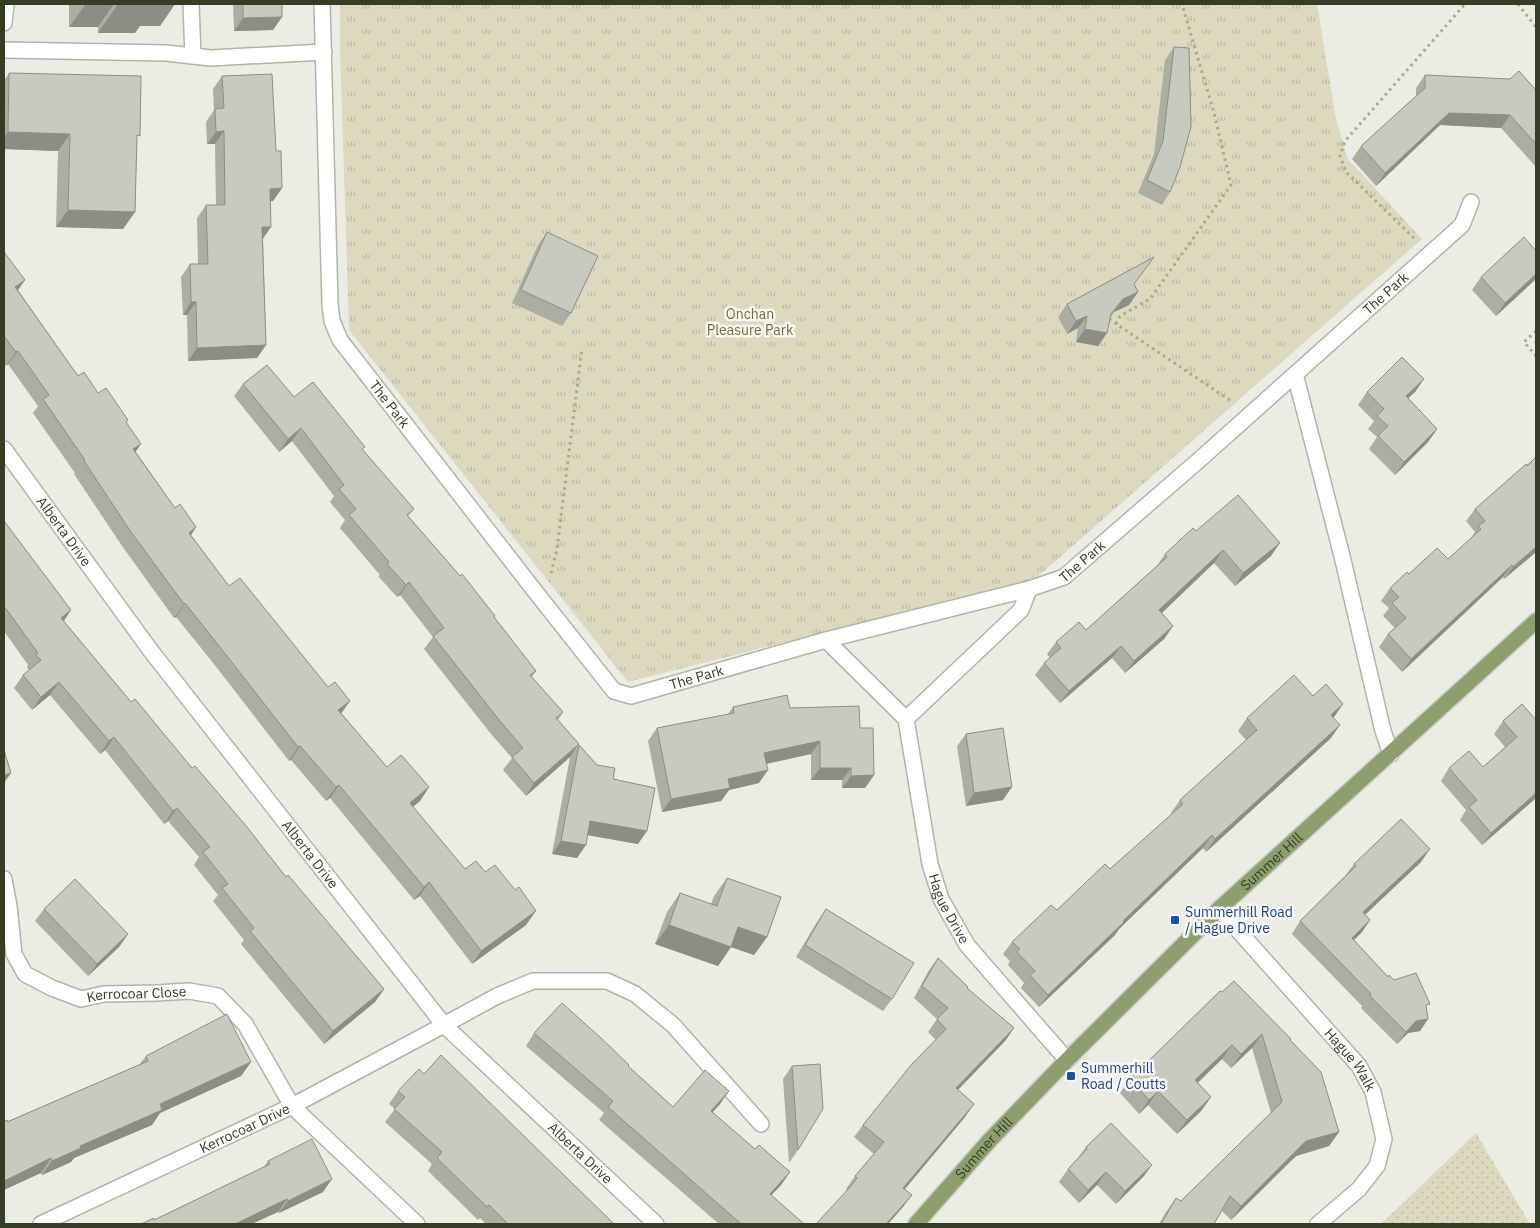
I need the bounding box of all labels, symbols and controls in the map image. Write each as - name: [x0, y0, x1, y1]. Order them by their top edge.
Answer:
- street label: The Park: [1359, 268, 1413, 318]
- park label: Onchan Pleasure Park: [707, 305, 794, 339]
- street label: The Park: [366, 377, 414, 432]
- street label: Alberta Drive: [33, 493, 96, 570]
- street label: The Park: [1055, 536, 1109, 586]
- street label: The Park: [667, 661, 726, 693]
- street label: Alberta Drive: [278, 816, 343, 892]
- street label: Summer Hill: [1237, 829, 1306, 894]
- street label: Hague Drive: [925, 871, 974, 947]
- place label: Summerhill Road / Hague Drive: [1185, 903, 1293, 937]
- marker: Summerhill Road / Hague Drive: [1169, 914, 1181, 926]
- street label: Kerrocoar Close: [85, 982, 187, 1007]
- street label: Hague Walk: [1321, 1024, 1380, 1095]
- place label: Summerhill Road / Coutts: [1081, 1059, 1166, 1093]
- marker: Summerhill Road / Coutts: [1065, 1070, 1077, 1082]
- street label: Kerrocoar Drive: [197, 1099, 293, 1157]
- street label: Summer Hill: [951, 1113, 1017, 1183]
- street label: Alberta Drive: [544, 1118, 617, 1188]

